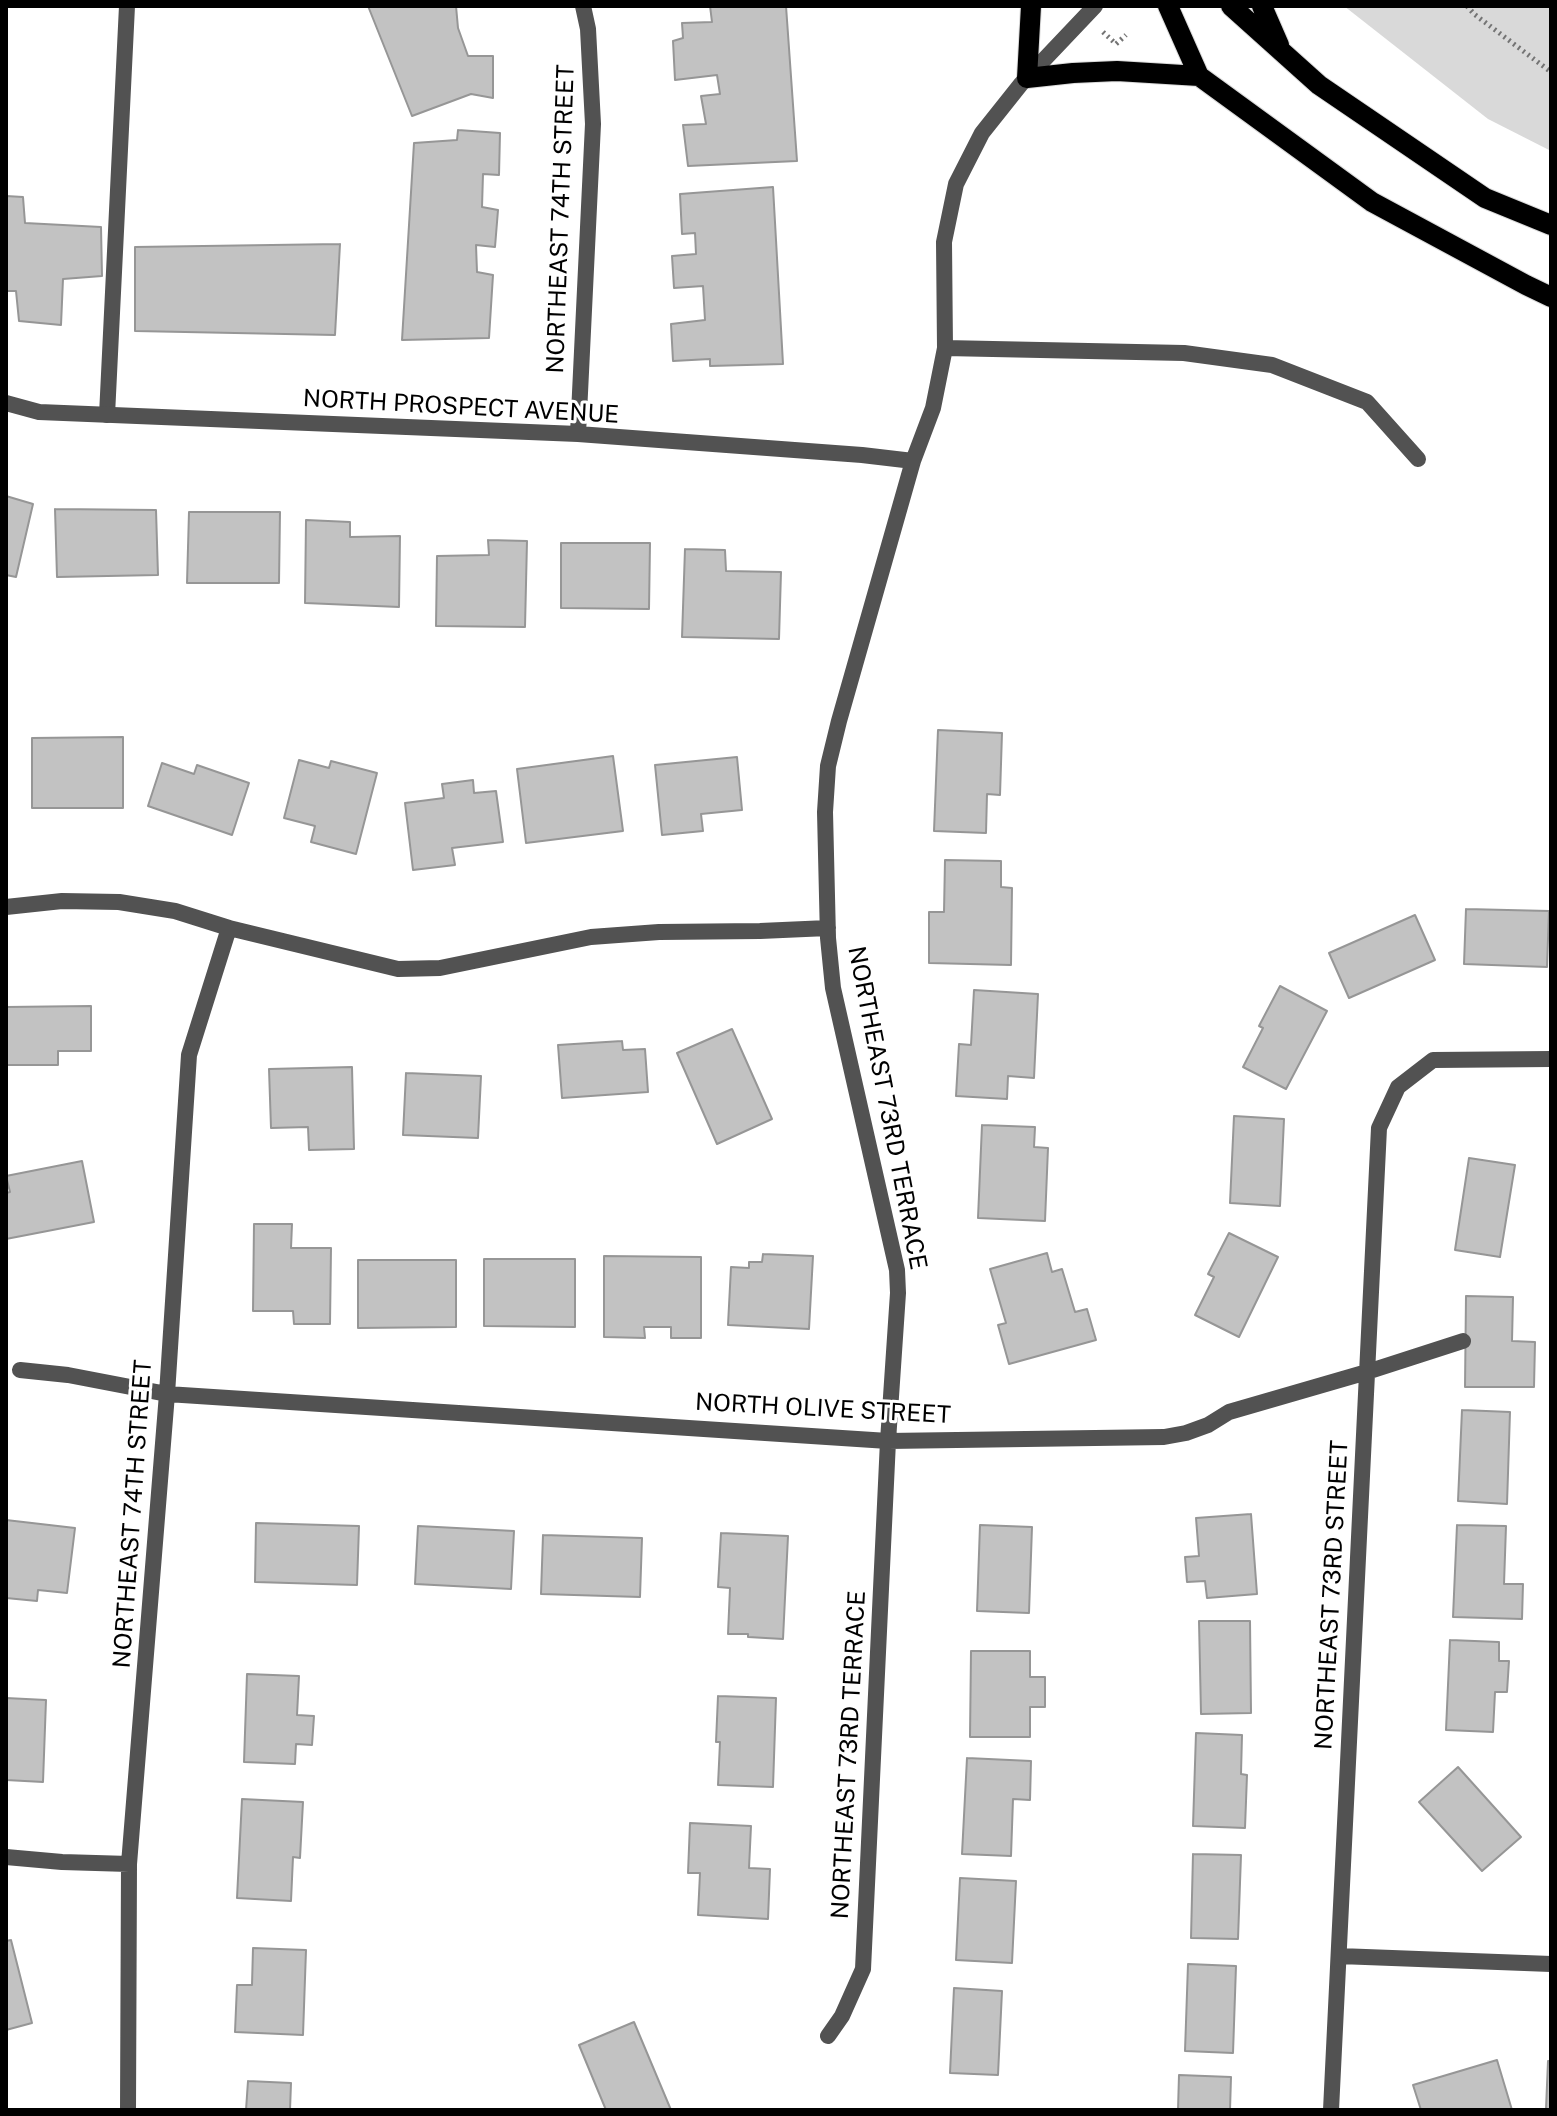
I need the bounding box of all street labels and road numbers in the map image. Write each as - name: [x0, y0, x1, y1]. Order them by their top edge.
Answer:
- street label: NORTHEAST 74TH STREET: [541, 64, 581, 374]
- street label: NORTH PROSPECT AVENUE: [302, 384, 620, 430]
- street label: NORTHEAST 73RD TERRACE: [841, 944, 933, 1272]
- street label: NORTHEAST 74TH STREET: [108, 1359, 158, 1669]
- street label: NORTH OLIVE STREET: [694, 1388, 952, 1430]
- street label: NORTHEAST 73RD STREET: [1310, 1439, 1354, 1751]
- street label: NORTHEAST 73RD TERRACE: [826, 1590, 872, 1920]

